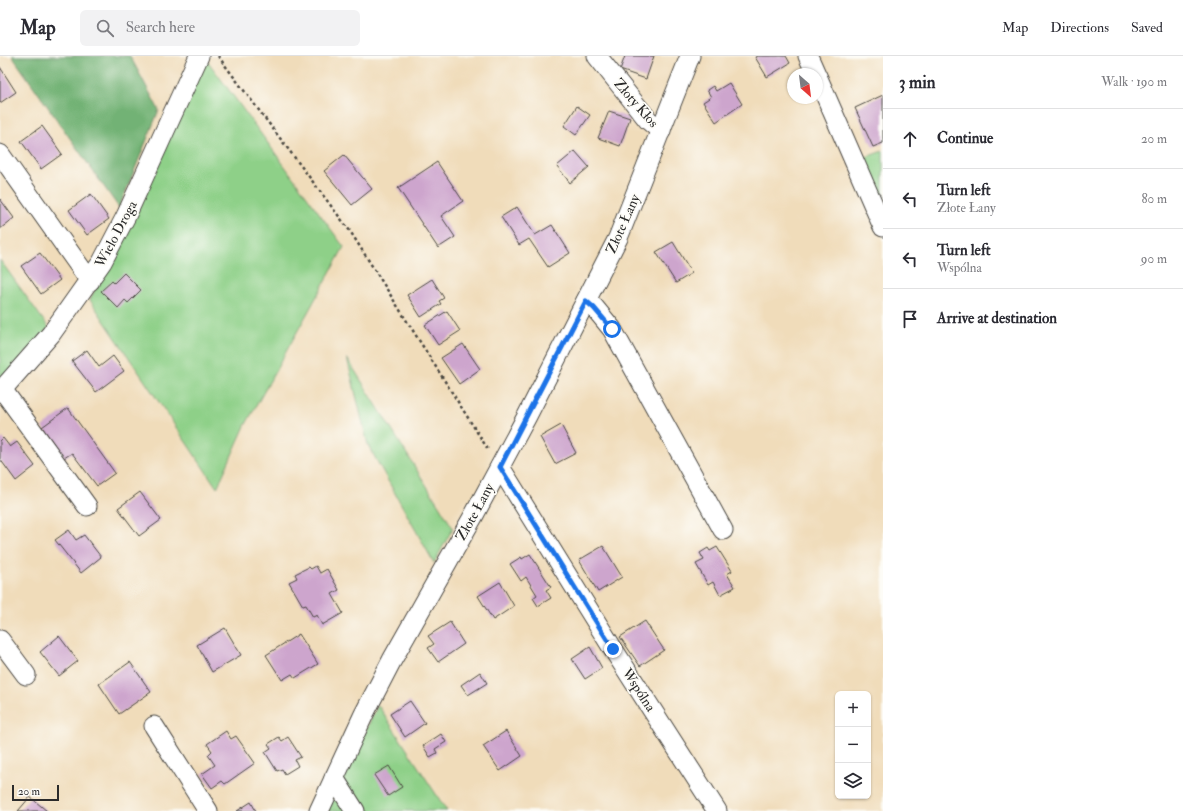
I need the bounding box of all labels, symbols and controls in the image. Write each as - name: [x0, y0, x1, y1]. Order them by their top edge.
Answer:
- search box: [80, 10, 360, 46]
- text: Map: [20, 16, 56, 40]
- icon: search: [94, 17, 116, 39]
- text: Search here: [126, 18, 195, 37]
- text: Map: [1002, 19, 1028, 36]
- text: Directions: [1050, 19, 1109, 36]
- text: Saved: [1131, 19, 1163, 36]
- north arrow: [787, 68, 823, 104]
- text: 3 min: [899, 72, 936, 93]
- text: Walk · 190 m: [1101, 74, 1167, 90]
- street label: Złoty Kłos: [609, 75, 662, 132]
- icon: ahead: [899, 128, 921, 150]
- text: Continue: [937, 129, 993, 148]
- text: 20 m: [1141, 131, 1167, 147]
- text: Turn left: [937, 181, 991, 200]
- icon: left: [899, 188, 921, 210]
- street label: Złote Łany: [602, 191, 645, 257]
- text: 80 m: [1141, 191, 1167, 207]
- street label: Wielo Droga: [91, 198, 141, 271]
- text: Złote Łany: [937, 200, 996, 216]
- text: Turn left: [937, 241, 991, 260]
- icon: left: [899, 248, 921, 270]
- text: 90 m: [1141, 251, 1167, 267]
- text: Wspólna: [937, 260, 982, 276]
- icon: arrive: [899, 308, 921, 330]
- text: Arrive at destination: [937, 309, 1057, 328]
- route start: [603, 320, 621, 338]
- street label: Złote Łany: [452, 479, 499, 544]
- route end: [604, 640, 622, 658]
- street label: Wspólna: [617, 664, 659, 716]
- map controls: [835, 691, 871, 799]
- button: +: [835, 691, 871, 727]
- button: −: [835, 727, 871, 763]
- button: layers: [835, 763, 871, 799]
- scale bar: [12, 783, 59, 802]
- text: 20 m: [18, 785, 40, 798]

